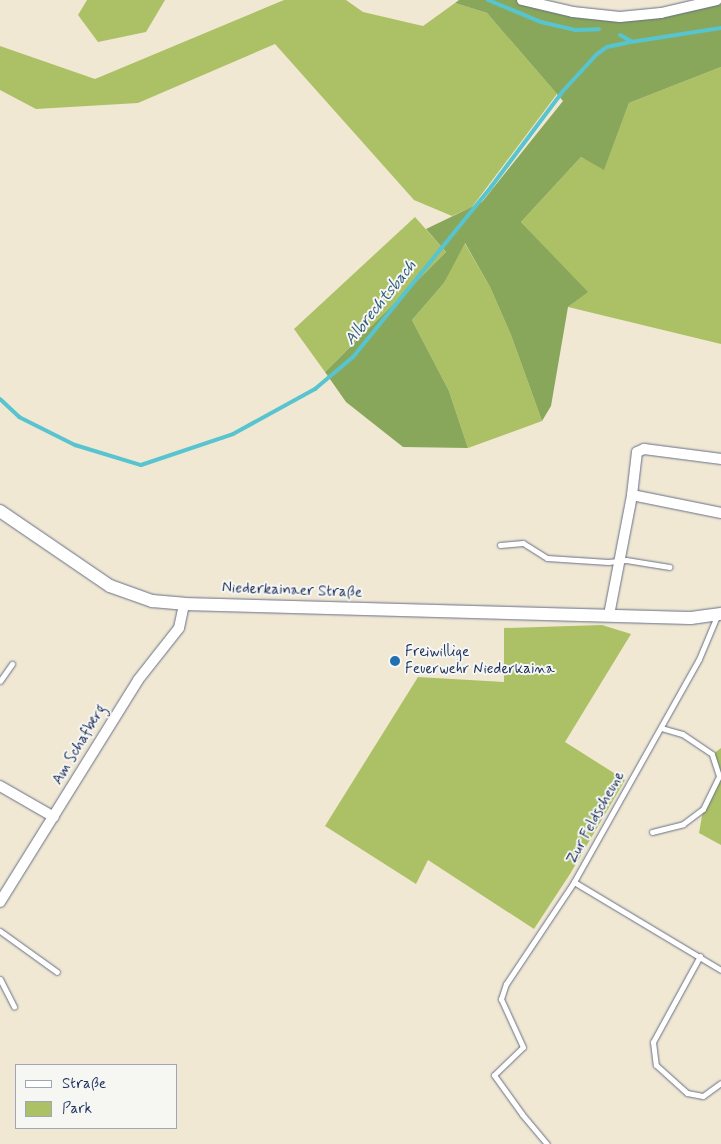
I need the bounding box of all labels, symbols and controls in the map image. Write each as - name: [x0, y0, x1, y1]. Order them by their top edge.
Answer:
- water label: Albrechtsbach: [341, 257, 421, 349]
- street label: Niederkainaer Straße: [222, 580, 362, 602]
- place label: Freiwillige Feuerwehr Niederkaina: [405, 643, 551, 678]
- marker: Freiwillige Feuerwehr Niederkaina: [389, 655, 401, 667]
- street label: Am Schafberg: [49, 701, 111, 789]
- street label: Zur Feldscheune: [563, 768, 629, 868]
- legend: [15, 1064, 178, 1129]
- text: Straße: [62, 1074, 106, 1094]
- text: Park: [62, 1099, 92, 1119]

